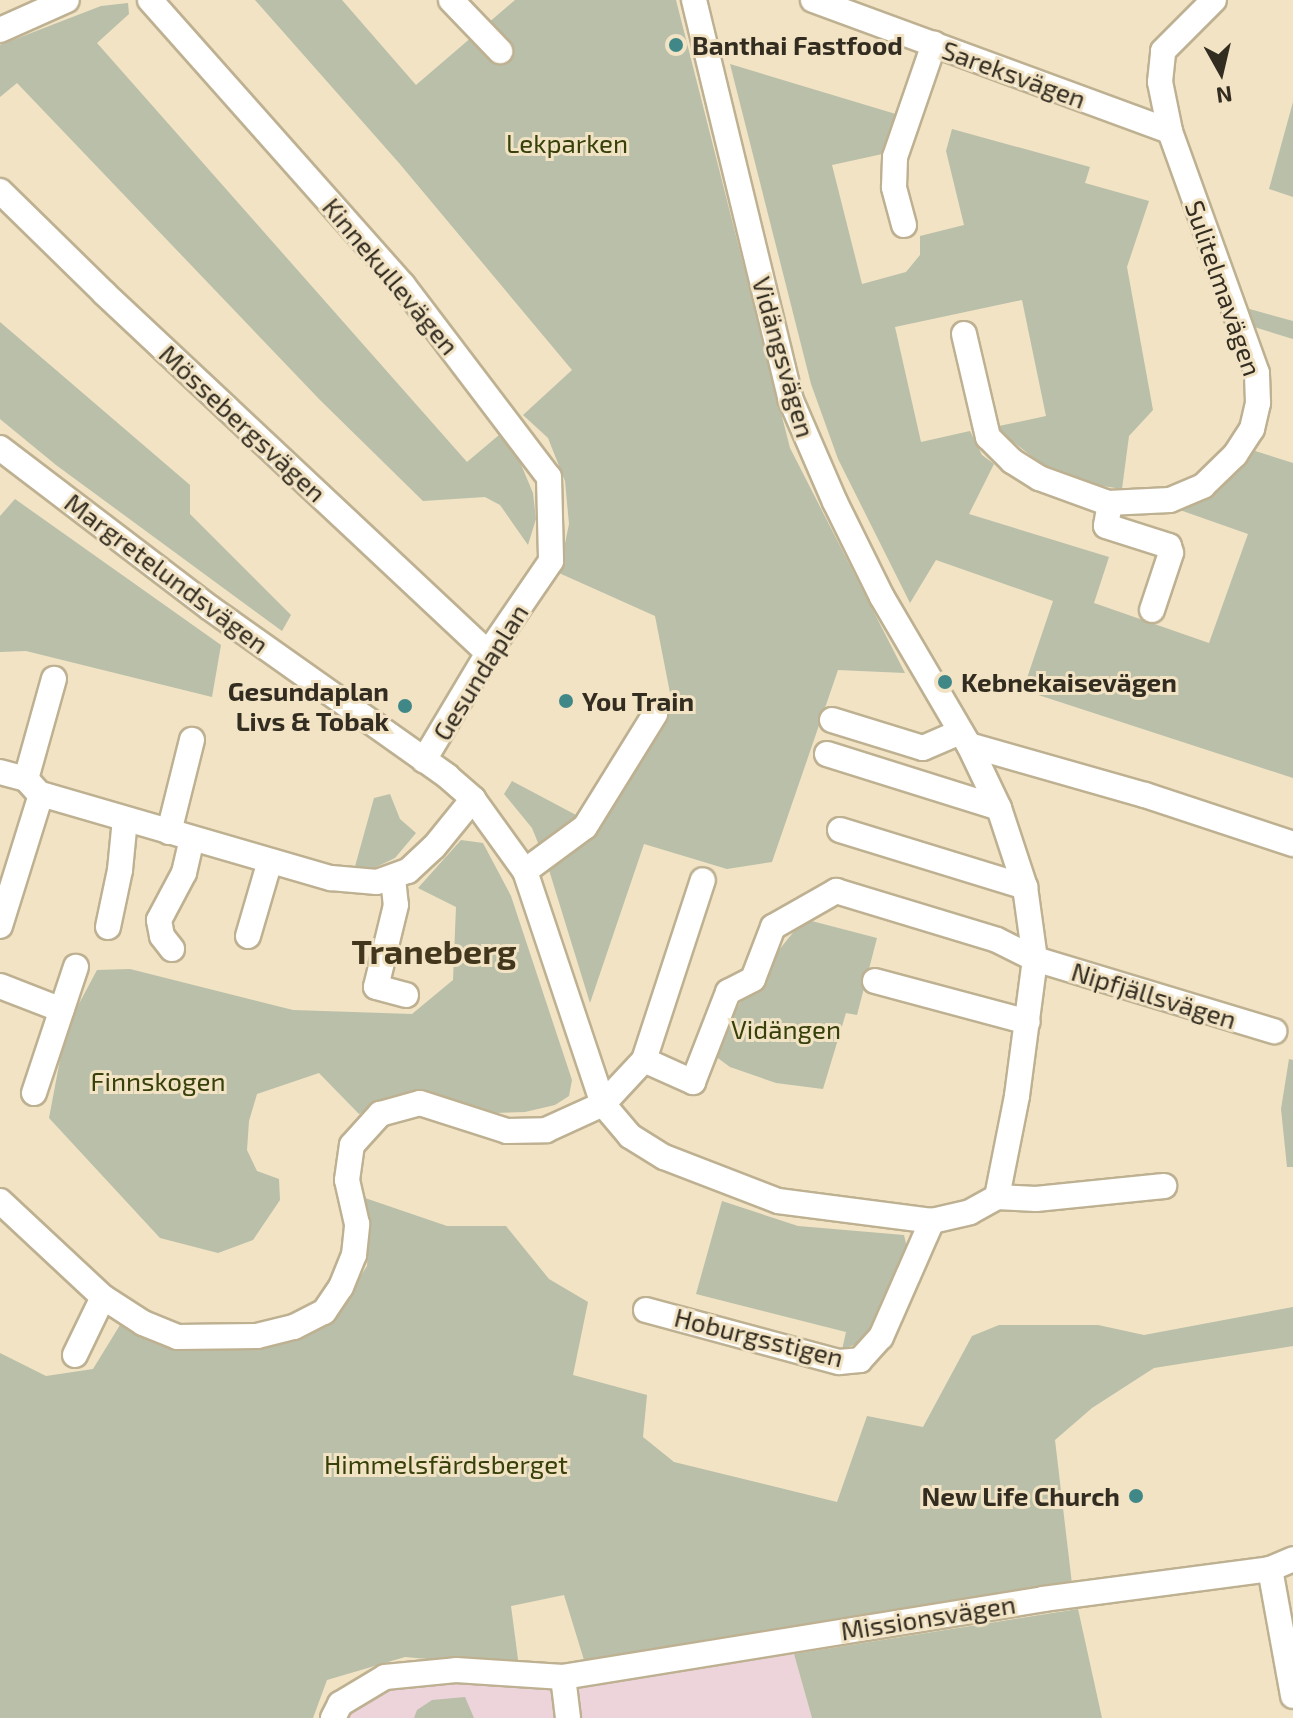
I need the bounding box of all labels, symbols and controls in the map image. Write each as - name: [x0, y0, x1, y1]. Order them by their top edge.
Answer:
- place label: Banthai Fastfood: [692, 29, 903, 61]
- north arrow: [1181, 32, 1261, 112]
- street label: Sareksvägen: [938, 34, 1090, 114]
- marker: Banthai Fastfood: [667, 36, 685, 54]
- text: N: [1215, 82, 1234, 110]
- park label: Lekparken: [506, 127, 628, 159]
- street label: Kinnekullevägen: [316, 191, 466, 361]
- street label: Sulitelmavägen: [1179, 196, 1269, 380]
- street label: Vidängsvägen: [746, 273, 822, 441]
- street label: Mössebergsvägen: [153, 338, 333, 508]
- street label: Margretelundsvägen: [59, 486, 275, 660]
- street label: Gesundaplan: [426, 598, 534, 746]
- place label: Kebnekaisevägen: [961, 666, 1177, 698]
- marker: Kebnekaisevägen: [936, 673, 954, 691]
- place label: Gesundaplan Livs & Tobak: [228, 675, 389, 736]
- place label: You Train: [582, 685, 695, 717]
- marker: You Train: [557, 692, 575, 710]
- marker: Gesundaplan Livs & Tobak: [396, 697, 414, 715]
- district label: Traneberg: [352, 931, 516, 971]
- street label: Nipfjällsvägen: [1068, 955, 1240, 1035]
- park label: Vidängen: [731, 1013, 841, 1045]
- park label: Finnskogen: [91, 1065, 225, 1097]
- street label: Hoburgsstigen: [671, 1301, 847, 1373]
- park label: Himmelsfärdsberget: [324, 1448, 568, 1480]
- place label: New Life Church: [921, 1480, 1120, 1512]
- marker: New Life Church: [1127, 1487, 1145, 1505]
- street label: Missionsvägen: [838, 1588, 1018, 1646]

